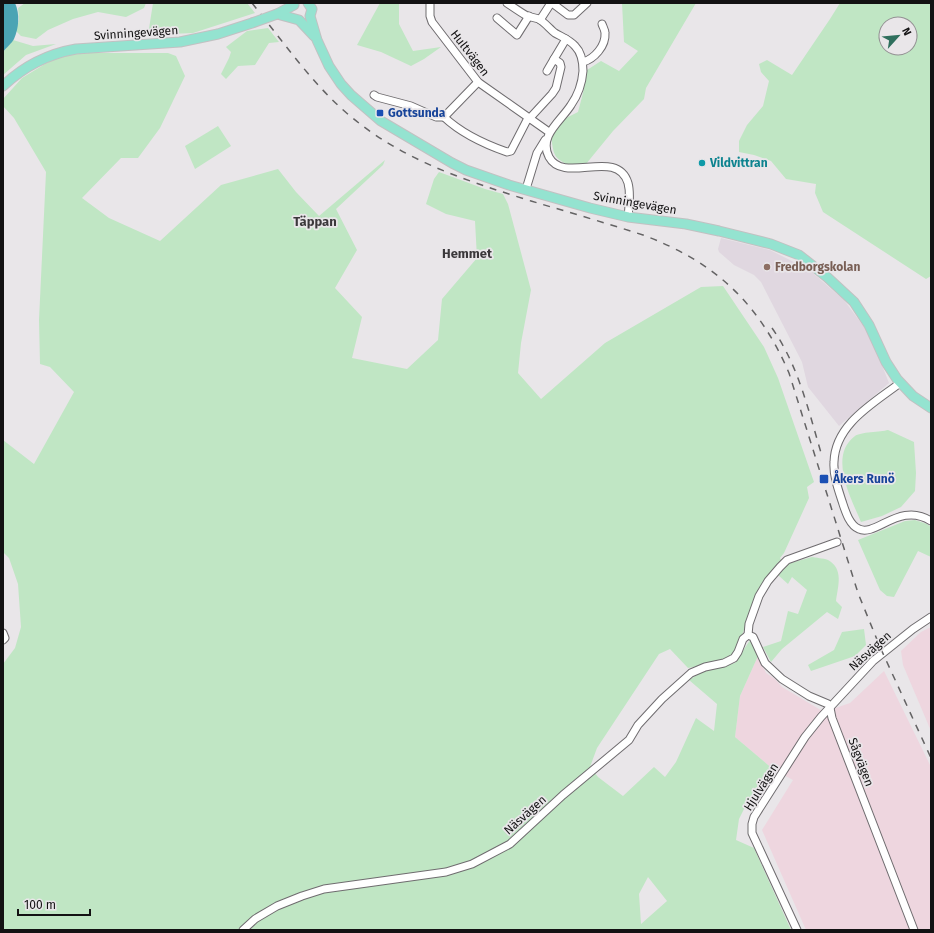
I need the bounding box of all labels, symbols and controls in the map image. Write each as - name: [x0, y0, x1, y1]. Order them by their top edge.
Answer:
- north arrow: [878, 16, 918, 56]
- street label: Svinningevägen: [93, 23, 179, 43]
- text: N: [899, 25, 914, 38]
- street label: Hultvägen: [448, 27, 492, 79]
- place label: Gottsunda: [388, 106, 446, 120]
- marker: Gottsunda: [375, 108, 385, 118]
- place label: Vildvittran: [709, 156, 768, 170]
- marker: Vildvittran: [697, 158, 707, 168]
- street label: Svinningevägen: [592, 189, 678, 217]
- district label: Täppan: [293, 214, 337, 229]
- district label: Hemmet: [442, 246, 493, 261]
- place label: Fredborgskolan: [775, 260, 860, 274]
- marker: Fredborgskolan: [762, 262, 772, 272]
- place label: Åkers Runö: [832, 470, 895, 486]
- marker: Åkers Runö: [818, 473, 830, 485]
- street label: Näsvägen: [846, 628, 894, 674]
- street label: Sågvägen: [845, 736, 877, 788]
- street label: Hjulvägen: [741, 761, 781, 813]
- street label: Näsvägen: [501, 792, 549, 838]
- scale bar: [18, 891, 90, 917]
- text: 100 m: [24, 898, 56, 912]

